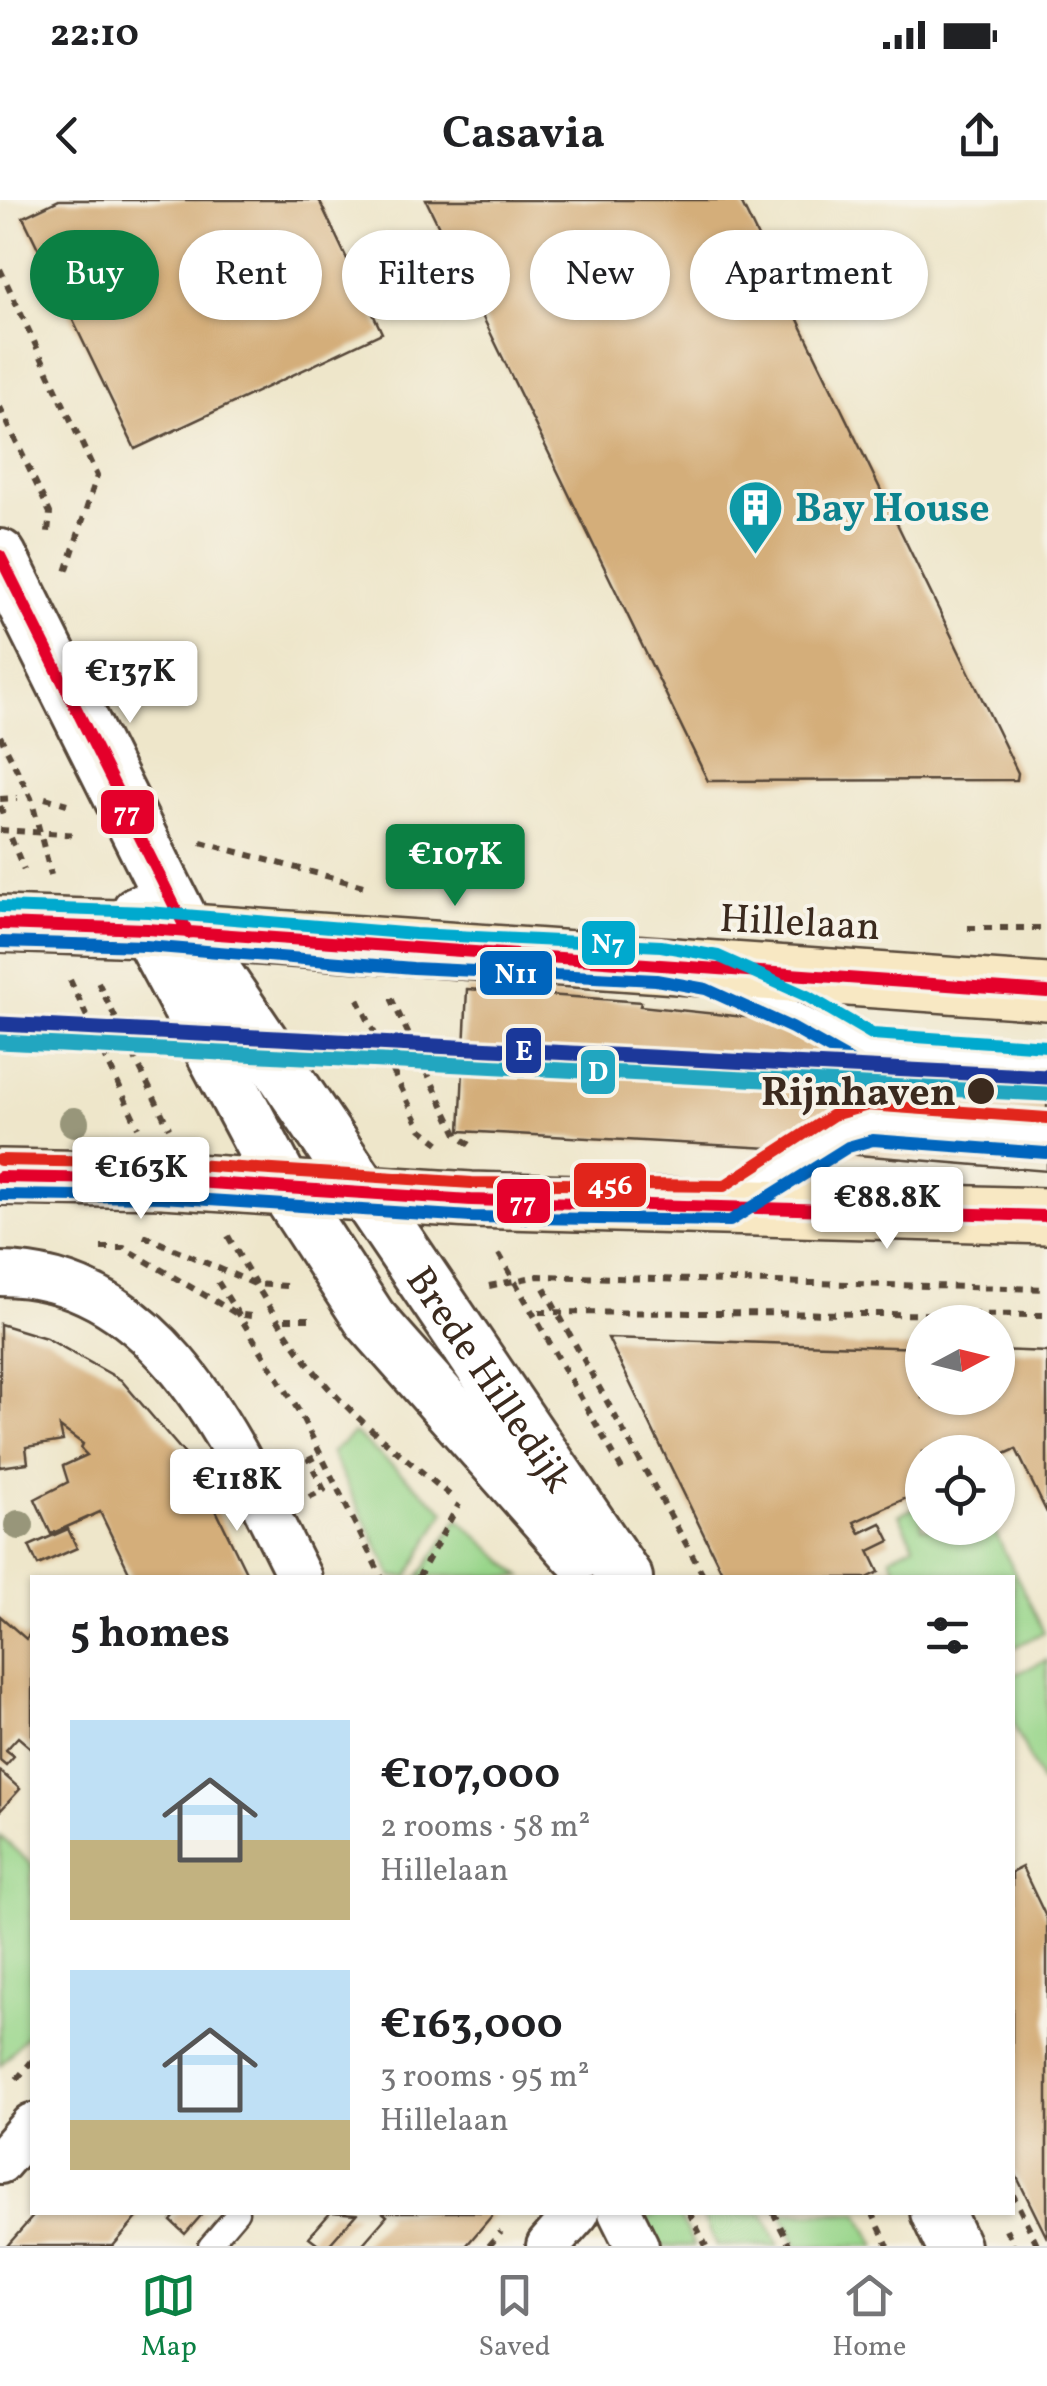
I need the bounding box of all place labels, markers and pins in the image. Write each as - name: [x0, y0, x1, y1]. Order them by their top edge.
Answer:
- building icon: Bay House: [726, 477, 786, 556]
- place label: Bay House: [795, 483, 990, 539]
- pin: €137K: [60, 641, 200, 726]
- pin: €107K: [385, 824, 525, 909]
- place label: Rijnhaven: [761, 1067, 956, 1123]
- marker: Rijnhaven: [965, 1075, 997, 1107]
- pin: €163K: [71, 1137, 211, 1222]
- pin: €88.8K: [806, 1167, 968, 1252]
- pin: €118K: [167, 1449, 307, 1534]

